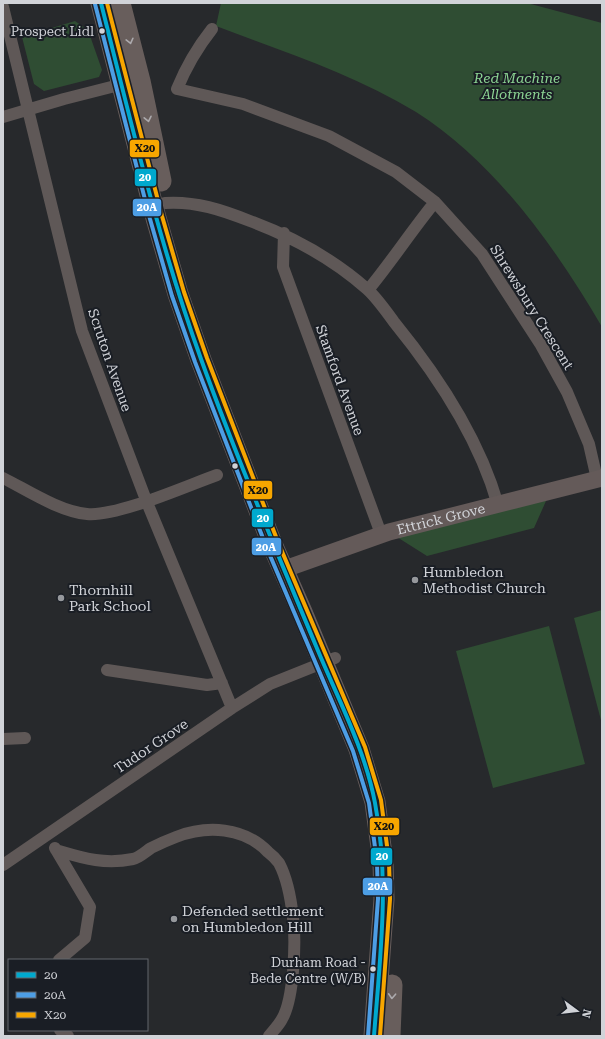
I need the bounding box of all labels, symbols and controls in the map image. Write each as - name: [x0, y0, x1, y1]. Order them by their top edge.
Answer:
- place label: Prospect Lidl: [11, 24, 94, 39]
- marker: Prospect Lidl: [97, 26, 107, 36]
- one-way arrow: [125, 37, 134, 44]
- park label: Red Machine Allotments: [473, 70, 560, 102]
- one-way arrow: [143, 116, 151, 122]
- line badge: X20: [129, 139, 160, 158]
- text: X20: [135, 142, 155, 155]
- line badge: 20: [134, 168, 157, 187]
- text: 20: [139, 171, 151, 184]
- line badge: 20A: [132, 198, 162, 217]
- text: 20A: [137, 201, 157, 214]
- street label: Shrewsbury Crescent: [487, 242, 577, 372]
- street label: Scruton Avenue: [85, 306, 135, 414]
- street label: Stamford Avenue: [313, 323, 368, 438]
- unlabelled marker: [230, 461, 240, 471]
- line badge: X20: [243, 480, 273, 500]
- text: X20: [248, 484, 268, 497]
- street label: Ettrick Grove: [395, 500, 487, 538]
- line badge: 20: [251, 508, 274, 528]
- text: 20: [257, 512, 269, 525]
- line badge: 20A: [251, 537, 282, 556]
- text: 20A: [256, 541, 276, 554]
- place label: Humbledon Methodist Church: [423, 564, 546, 596]
- marker: Humbledon Methodist Church: [410, 575, 420, 585]
- place label: Thornhill Park School: [69, 582, 151, 614]
- marker: Thornhill Park School: [56, 593, 66, 603]
- street label: Tudor Grove: [111, 715, 191, 776]
- line badge: X20: [369, 817, 400, 836]
- text: X20: [374, 820, 394, 833]
- line badge: 20: [370, 847, 393, 866]
- text: 20: [376, 850, 388, 863]
- line badge: 20A: [362, 877, 393, 896]
- text: 20A: [368, 880, 388, 893]
- place label: Defended settlement on Humbledon Hill: [182, 903, 323, 935]
- marker: Defended settlement on Humbledon Hill: [169, 914, 179, 924]
- place label: Durham Road - Bede Centre (W/B): [250, 955, 366, 986]
- legend: [8, 959, 148, 1031]
- marker: Durham Road - Bede Centre (W/B): [368, 964, 378, 974]
- text: 20: [44, 968, 58, 982]
- text: 20A: [44, 988, 66, 1002]
- north arrow: [557, 991, 597, 1031]
- one-way arrow: [387, 993, 396, 999]
- text: X20: [44, 1008, 67, 1022]
- text: N: [579, 1008, 594, 1020]

